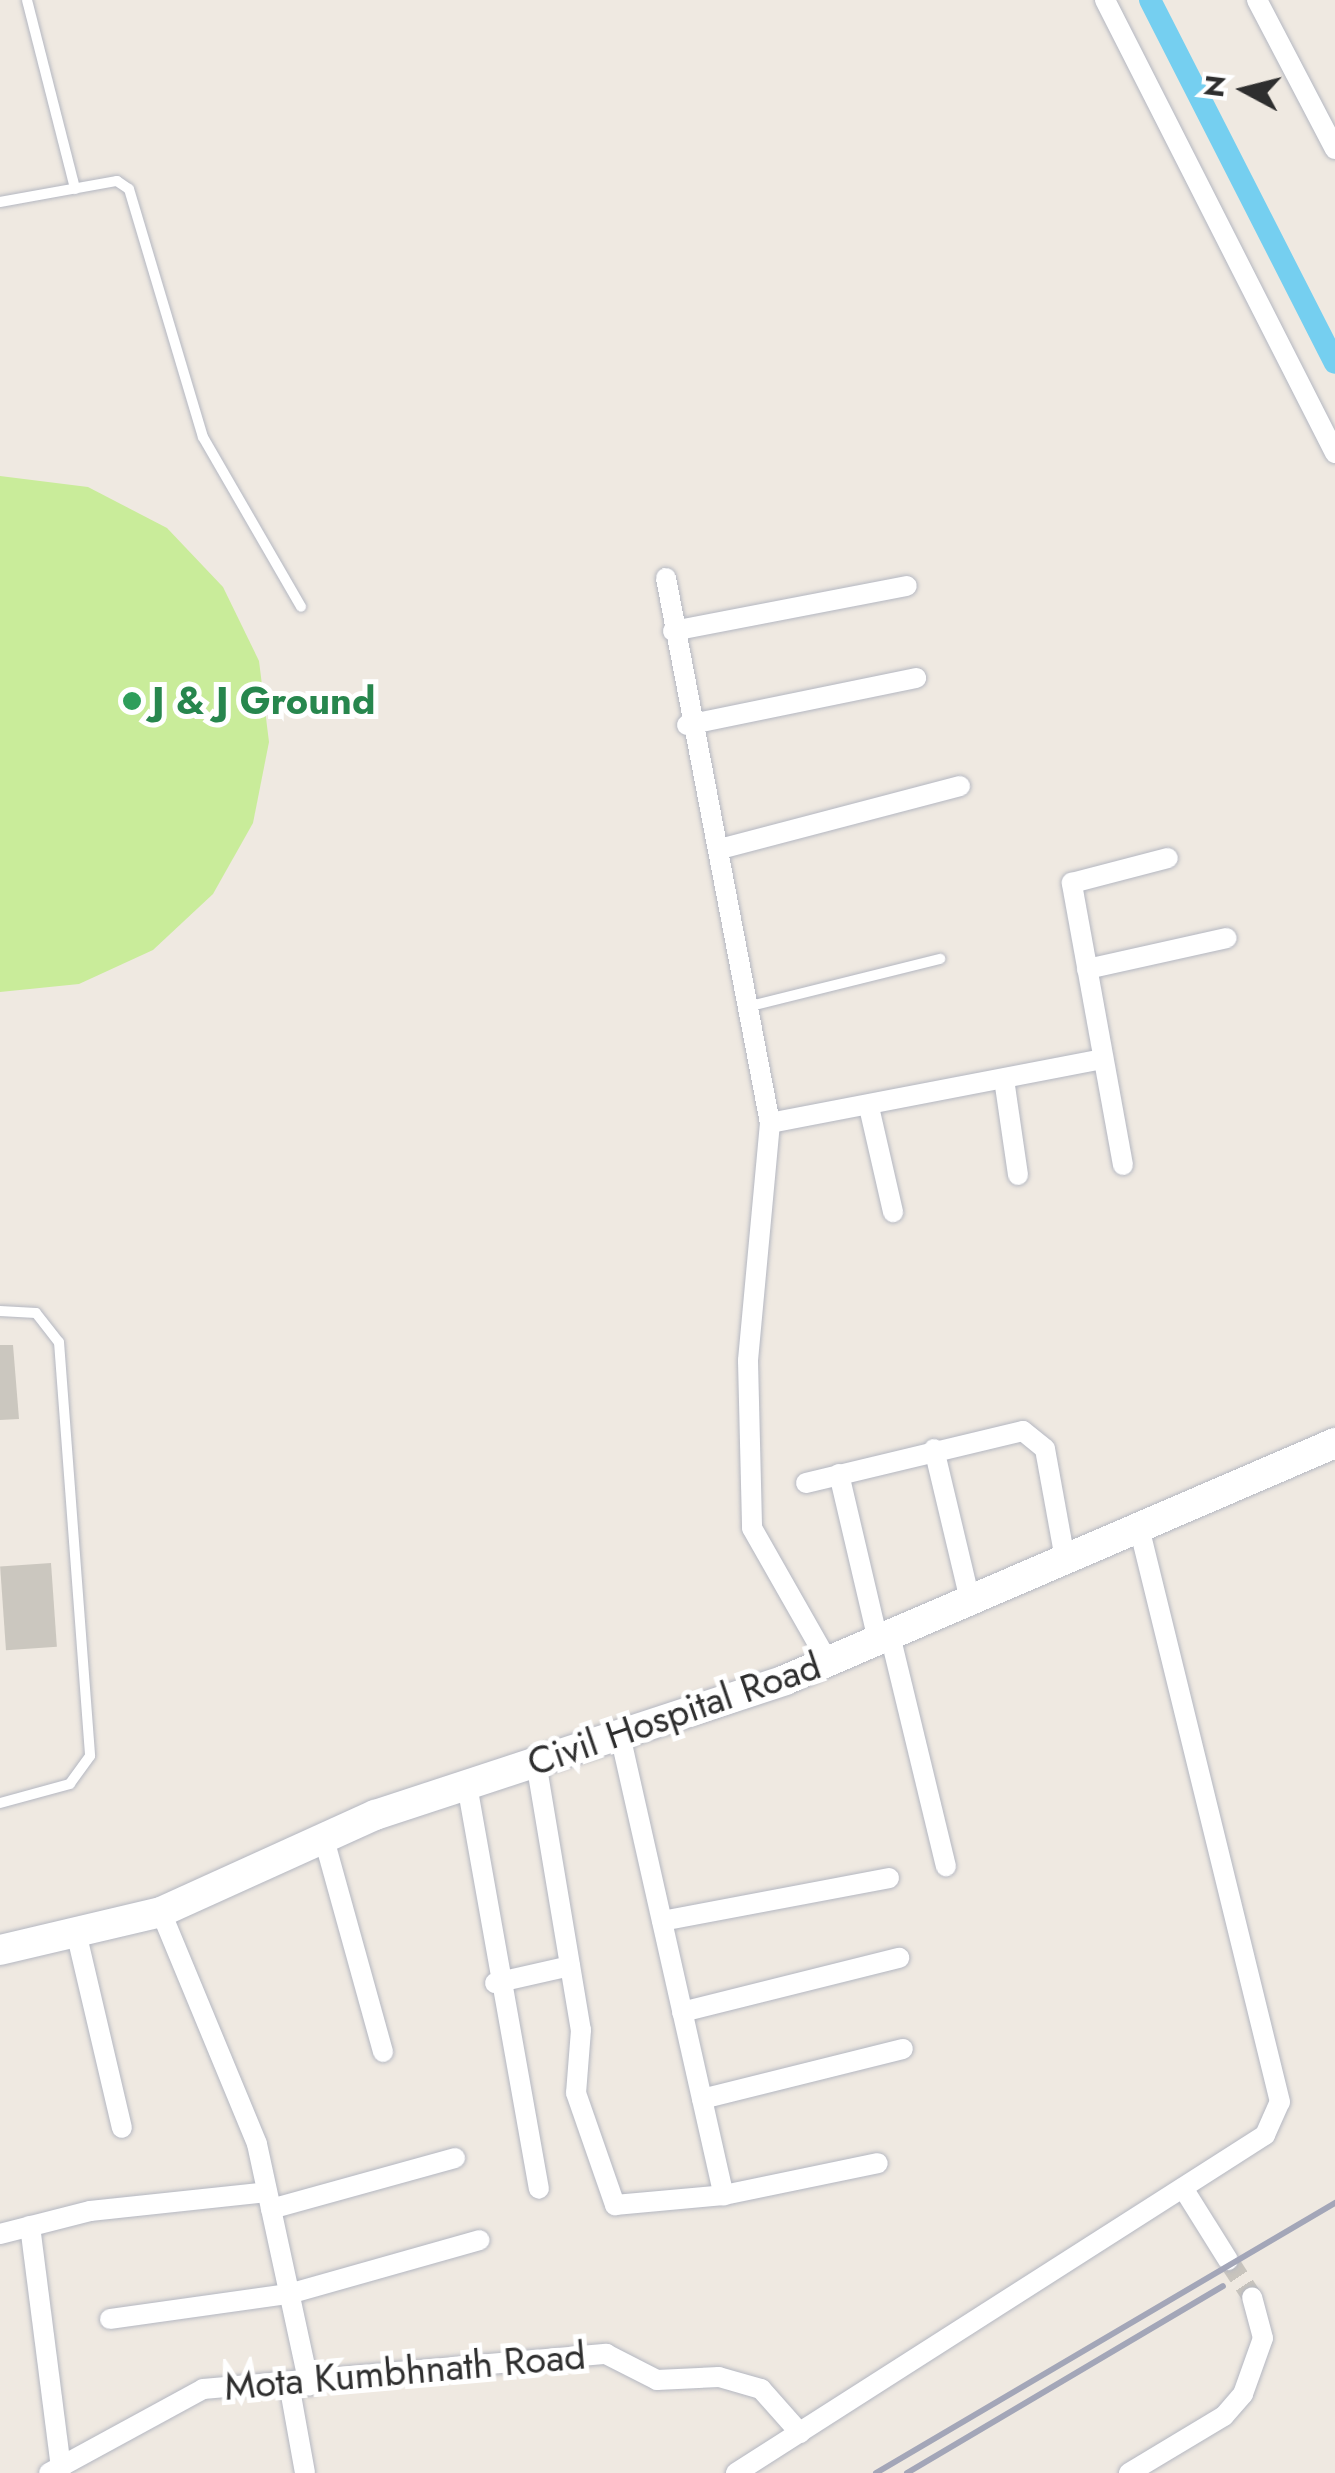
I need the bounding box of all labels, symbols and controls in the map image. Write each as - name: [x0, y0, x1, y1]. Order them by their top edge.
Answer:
- north arrow: [1195, 40, 1295, 140]
- text: N: [1193, 73, 1236, 100]
- place label: J & J Ground: [152, 678, 375, 724]
- marker: J & J Ground: [121, 690, 143, 712]
- street label: Civil Hospital Road: [521, 1642, 827, 1786]
- street label: Mota Kumbhnath Road: [222, 2332, 588, 2410]

